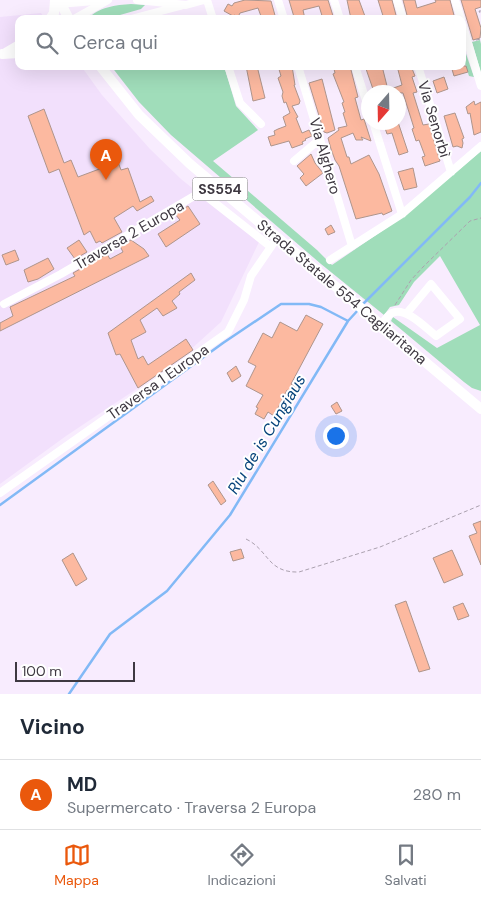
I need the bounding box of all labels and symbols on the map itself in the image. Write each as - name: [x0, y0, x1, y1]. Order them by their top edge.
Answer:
- street label: Via Senorbì: [413, 78, 455, 160]
- north arrow: [361, 85, 406, 130]
- street label: Via Alghero: [305, 115, 345, 197]
- pin: A: [90, 139, 122, 180]
- road number: SS554: [192, 178, 248, 200]
- street label: Traversa 2 Europa: [70, 195, 188, 275]
- street label: Strada Statale 554 Cagliaritana: [253, 215, 431, 369]
- street label: Traversa 1 Europa: [103, 339, 213, 425]
- water label: Riu de is Cungiaus: [222, 371, 310, 498]
- your location: [323, 423, 349, 449]
- scale bar: [15, 659, 135, 682]

